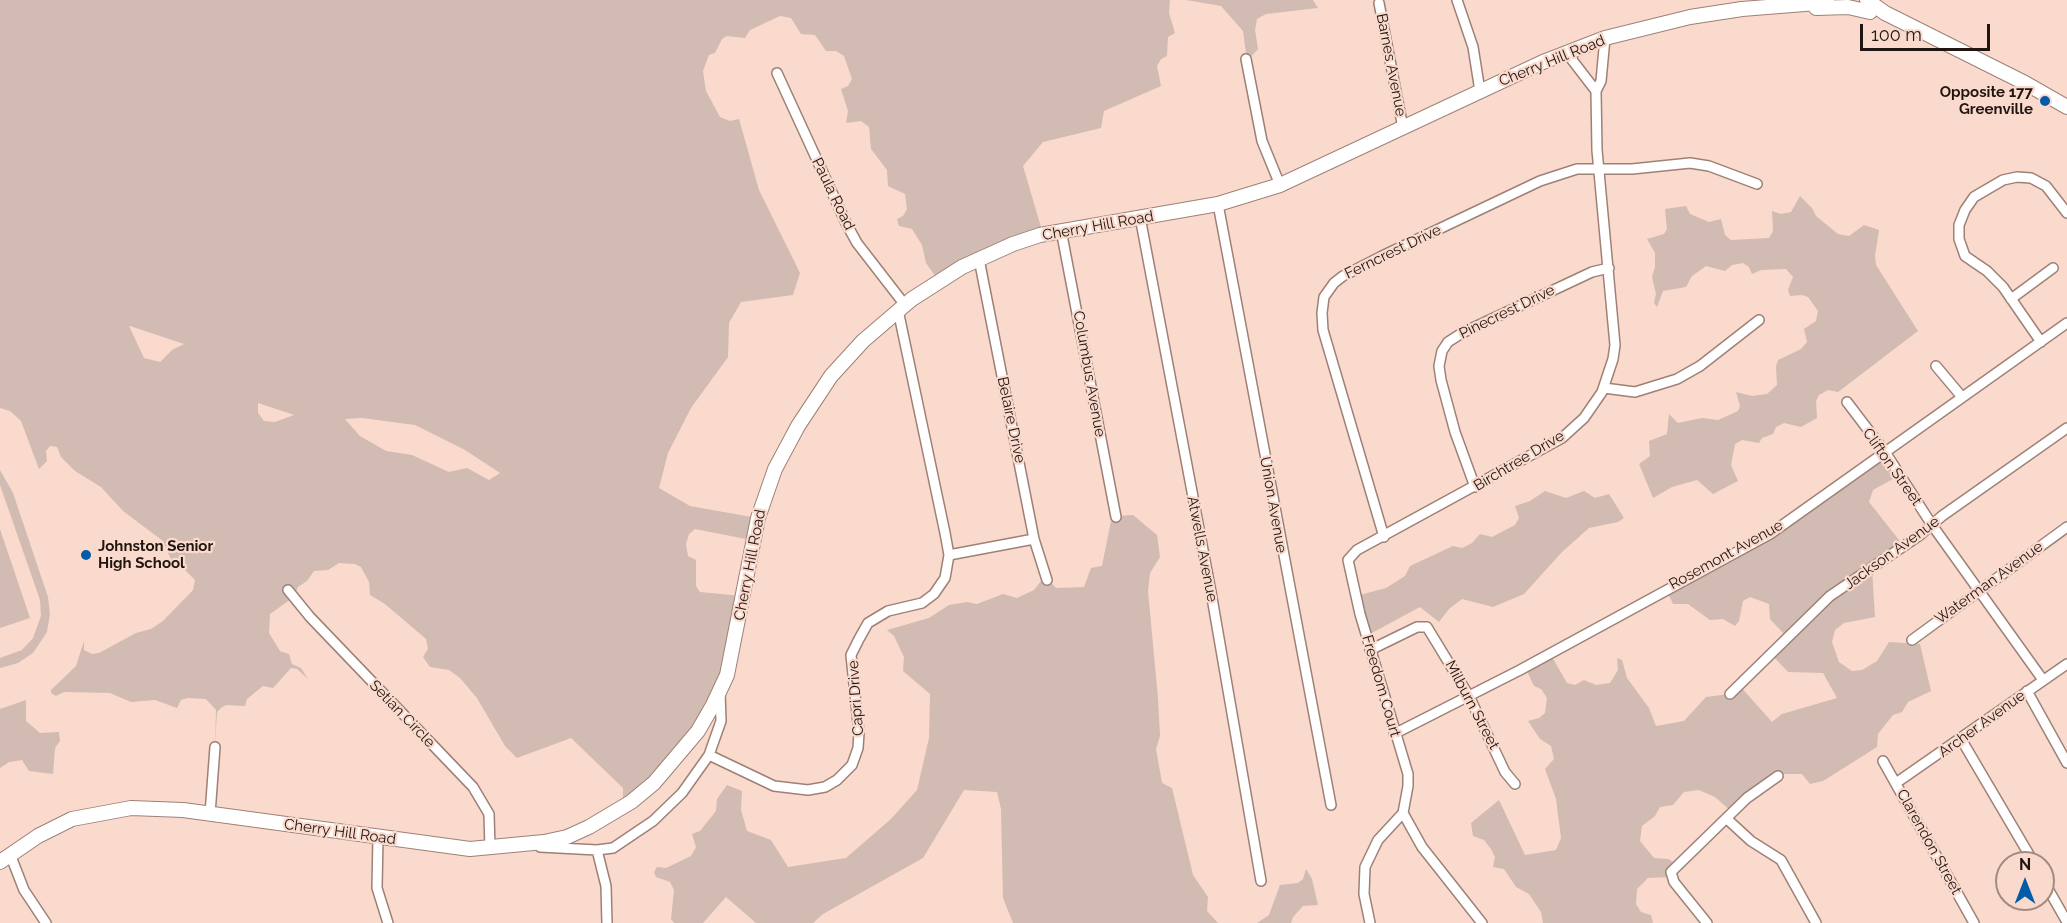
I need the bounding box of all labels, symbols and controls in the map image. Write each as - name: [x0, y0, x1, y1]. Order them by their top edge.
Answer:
- street label: Barnes Avenue: [1372, 12, 1410, 118]
- scale bar: [1863, 12, 1994, 50]
- text: 100 m: [1871, 24, 1922, 45]
- street label: Cherry Hill Road: [1496, 32, 1608, 90]
- place label: Opposite 177 Greenville: [1940, 83, 2033, 118]
- marker: Opposite 177 Greenville: [2038, 94, 2052, 108]
- street label: Paula Road: [808, 155, 858, 233]
- street label: Cherry Hill Road: [1041, 207, 1155, 245]
- street label: Ferncrest Drive: [1342, 221, 1444, 283]
- street label: Pinecrest Drive: [1456, 281, 1558, 343]
- street label: Columbus Avenue: [1069, 309, 1109, 439]
- street label: Belaire Drive: [993, 375, 1029, 465]
- street label: Clifton Street: [1859, 425, 1925, 509]
- street label: Birchtree Drive: [1470, 427, 1568, 495]
- street label: Union Avenue: [1256, 455, 1290, 555]
- street label: Atwells Avenue: [1183, 495, 1221, 603]
- street label: Cherry Hill Road: [730, 508, 770, 622]
- street label: Jackson Avenue: [1841, 513, 1943, 593]
- street label: Rosemont Avenue: [1666, 516, 1786, 594]
- place label: Johnston Senior High School: [98, 537, 213, 572]
- street label: Waterman Avenue: [1931, 538, 2047, 628]
- marker: Johnston Senior High School: [79, 548, 93, 562]
- street label: Freedom Court: [1358, 633, 1404, 739]
- street label: Milburn Street: [1441, 657, 1503, 753]
- street label: Capri Drive: [844, 660, 868, 736]
- street label: Setian Circle: [365, 677, 439, 751]
- street label: Archer Avenue: [1935, 687, 2029, 761]
- street label: Clarendon Street: [1893, 786, 1965, 898]
- street label: Cherry Hill Road: [283, 815, 397, 849]
- north arrow: [1995, 851, 2055, 911]
- text: N: [2019, 855, 2031, 874]

